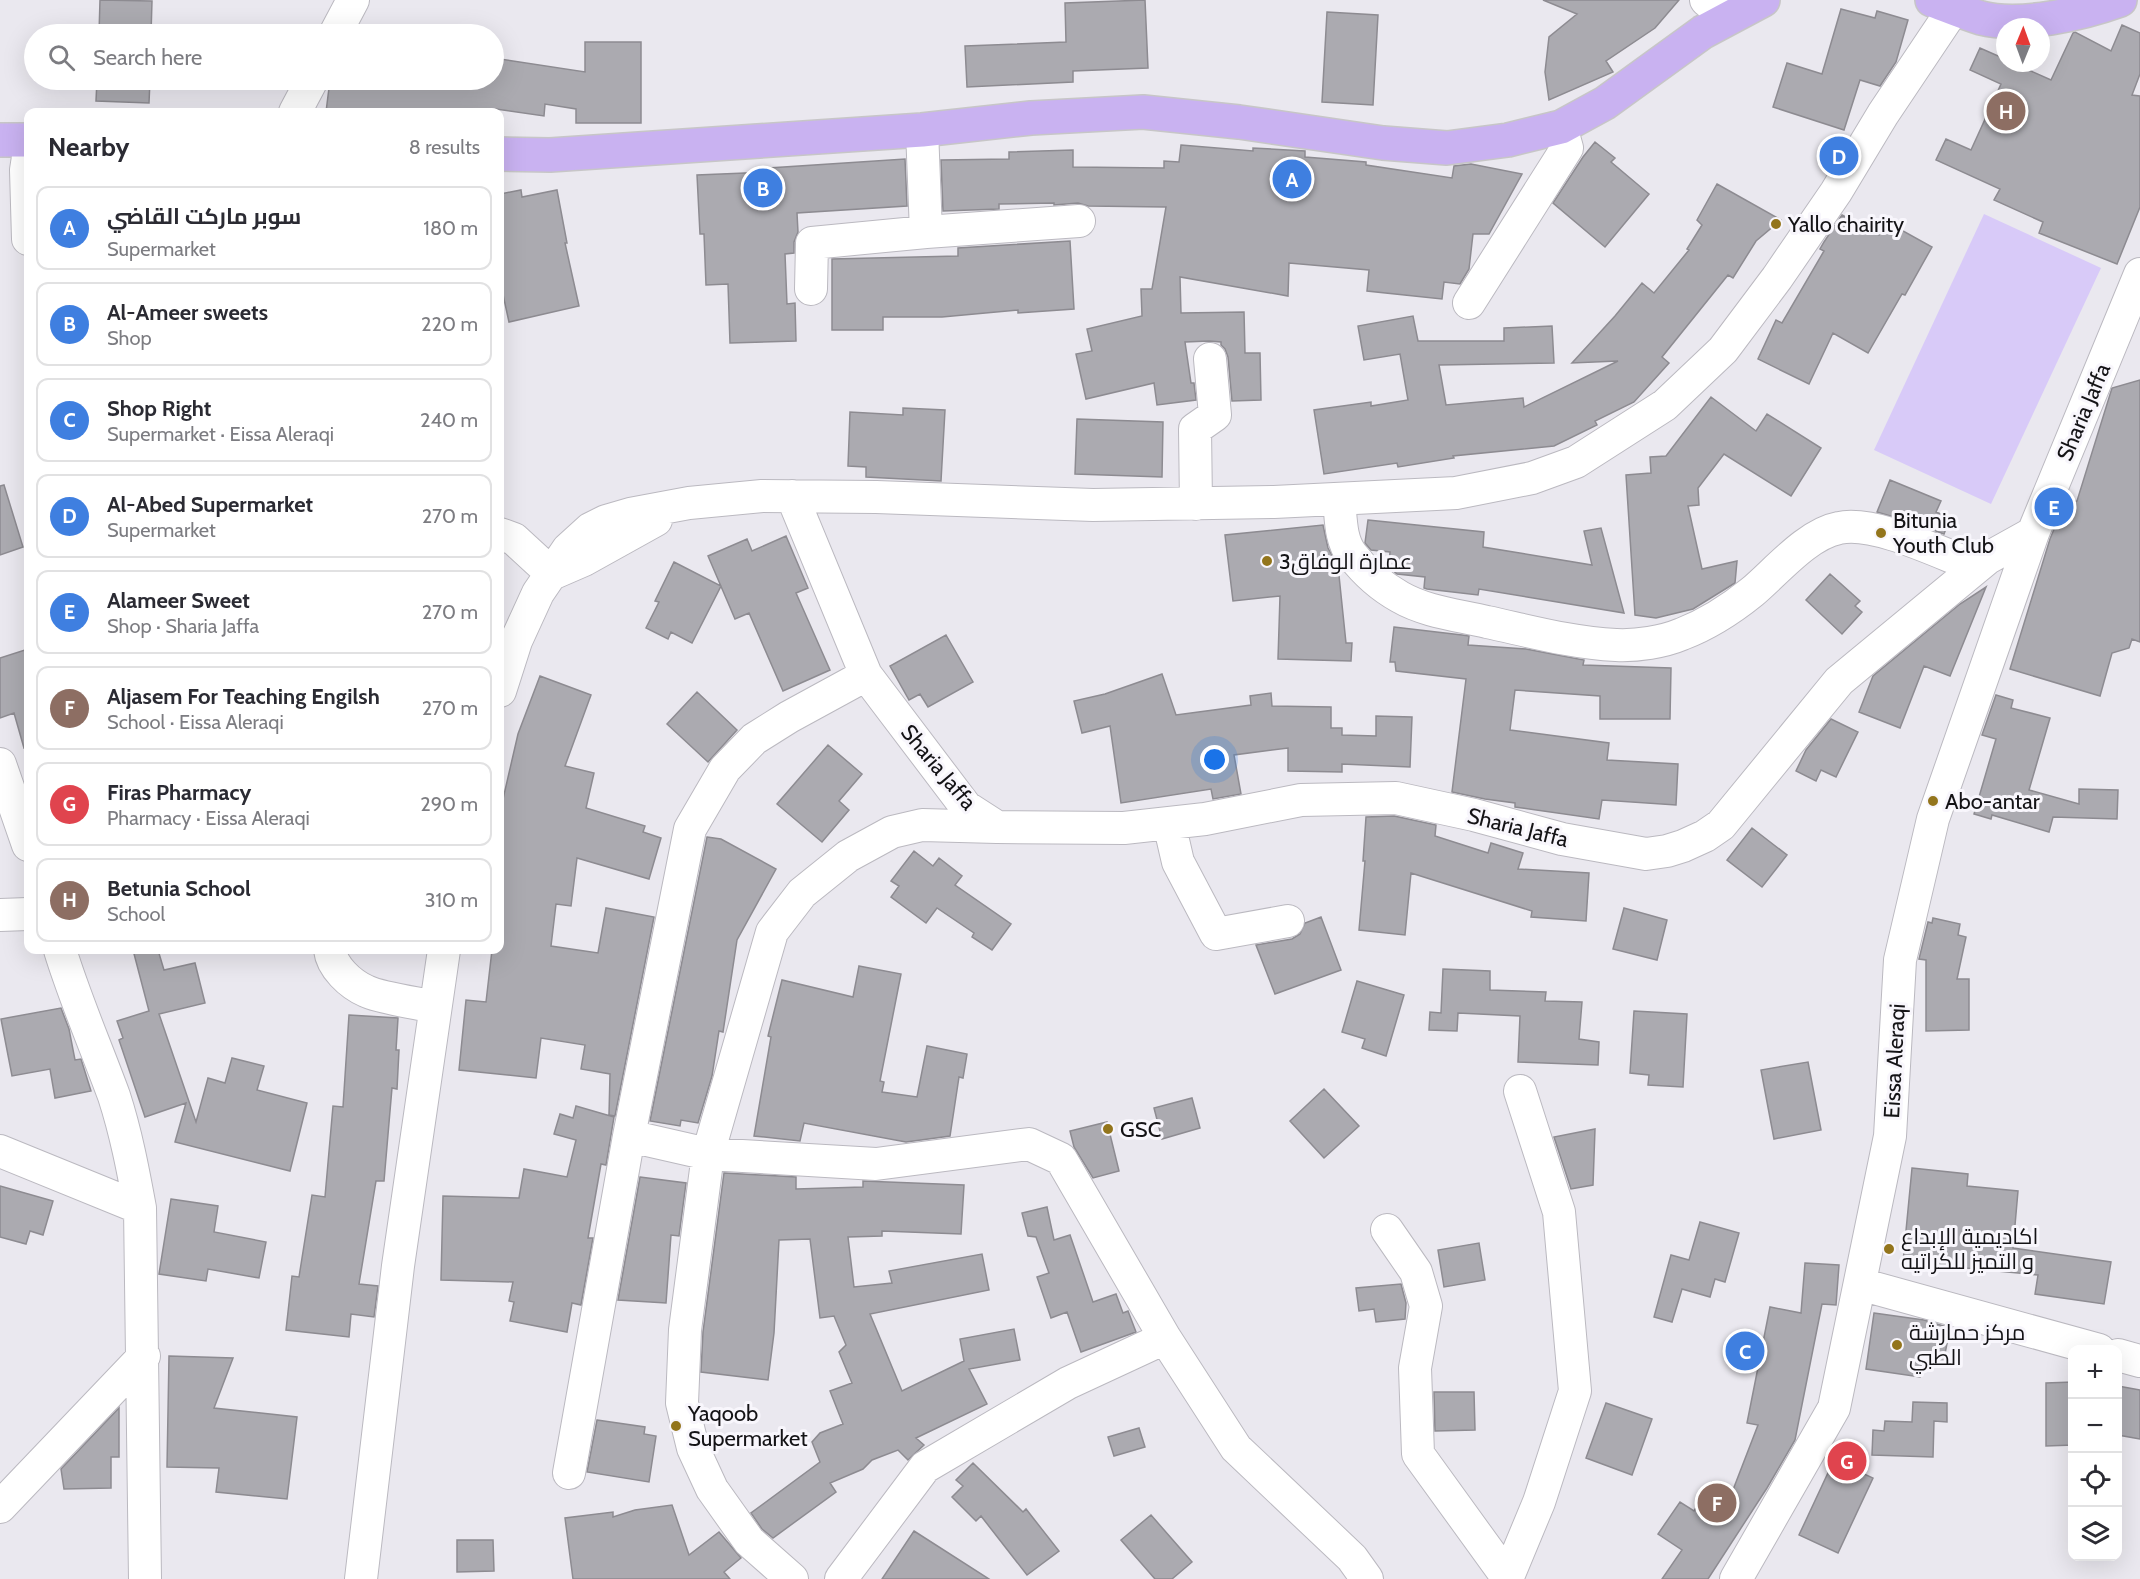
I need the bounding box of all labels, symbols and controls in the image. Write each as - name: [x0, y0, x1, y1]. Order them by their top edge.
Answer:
- north arrow: [1996, 18, 2050, 72]
- search box: [24, 24, 504, 90]
- icon: search: [45, 41, 78, 74]
- text: Search here: [93, 44, 202, 71]
- pin: H: [1986, 88, 2026, 134]
- text: Nearby: [48, 131, 129, 163]
- pin: D: [1820, 134, 1858, 178]
- text: 8 results: [409, 135, 480, 159]
- pin: A: [1272, 156, 1312, 201]
- pin: B: [744, 166, 783, 210]
- text: سوبر ماركت القاضي: [107, 203, 301, 230]
- place label: Yallo chairity: [1787, 211, 1904, 238]
- text: A: [63, 216, 76, 240]
- text: 180 m: [423, 216, 478, 240]
- marker: Yallo chairity: [1769, 217, 1783, 231]
- text: Supermarket: [107, 237, 216, 261]
- text: Al-Ameer sweets: [107, 299, 268, 326]
- text: B: [63, 312, 76, 336]
- text: 220 m: [421, 312, 478, 336]
- text: Shop: [107, 326, 152, 350]
- street label: Sharia Jaffa: [2051, 359, 2116, 465]
- text: Shop Right: [107, 395, 211, 422]
- text: C: [63, 408, 76, 432]
- text: 240 m: [420, 408, 478, 432]
- text: Supermarket · Eissa Aleraqi: [107, 422, 334, 446]
- pin: E: [2034, 484, 2074, 530]
- text: Al-Abed Supermarket: [107, 491, 313, 518]
- text: D: [62, 504, 77, 528]
- text: 270 m: [422, 504, 478, 528]
- place label: Bitunia Youth Club: [1892, 507, 1994, 559]
- text: Supermarket: [107, 518, 216, 542]
- marker: Bitunia Youth Club: [1874, 526, 1888, 540]
- place label: عمارة الوفاق3: [1279, 548, 1412, 575]
- marker: عمارة الوفاق3: [1260, 554, 1274, 568]
- text: Alameer Sweet: [107, 587, 250, 614]
- text: E: [64, 600, 75, 624]
- text: 270 m: [422, 600, 478, 624]
- text: Shop · Sharia Jaffa: [107, 614, 259, 638]
- text: Aljasem For Teaching Engilsh: [107, 683, 380, 710]
- text: F: [64, 696, 75, 720]
- text: 270 m: [422, 696, 478, 720]
- text: School · Eissa Aleraqi: [107, 710, 284, 734]
- street label: Sharia Jaffa: [895, 719, 982, 816]
- your location: [1200, 745, 1229, 774]
- text: Firas Pharmacy: [107, 779, 251, 806]
- place label: Abo-antar: [1945, 788, 2040, 815]
- text: G: [63, 792, 76, 816]
- text: 290 m: [420, 792, 478, 816]
- marker: Abo-antar: [1926, 794, 1940, 808]
- street label: Sharia Jaffa: [1465, 802, 1572, 853]
- text: Pharmacy · Eissa Aleraqi: [107, 806, 310, 830]
- text: Betunia School: [107, 875, 251, 902]
- text: H: [62, 888, 77, 912]
- text: 310 m: [425, 888, 478, 912]
- text: School: [107, 902, 165, 926]
- street label: Eissa Aleraqi: [1878, 1003, 1911, 1119]
- place label: GSC: [1120, 1116, 1161, 1143]
- marker: GSC: [1101, 1122, 1115, 1136]
- place label: اكاديمية الإبداع و التميز للكراتيه: [1901, 1223, 2038, 1275]
- marker: اكاديمية الإبداع و التميز للكراتيه: [1882, 1242, 1896, 1256]
- place label: مركز حمارشة الطبي: [1909, 1319, 2025, 1374]
- pin: C: [1726, 1328, 1764, 1374]
- marker: مركز حمارشة الطبي: [1890, 1338, 1904, 1352]
- map controls: [2068, 1345, 2122, 1561]
- button: +: [2068, 1345, 2122, 1399]
- button: −: [2068, 1399, 2122, 1453]
- place label: Yaqoob Supermarket: [687, 1400, 808, 1452]
- marker: Yaqoob Supermarket: [669, 1419, 683, 1433]
- pin: G: [1828, 1438, 1866, 1484]
- button: locate: [2068, 1453, 2122, 1507]
- pin: F: [1698, 1480, 1736, 1526]
- button: layers: [2068, 1507, 2122, 1561]

